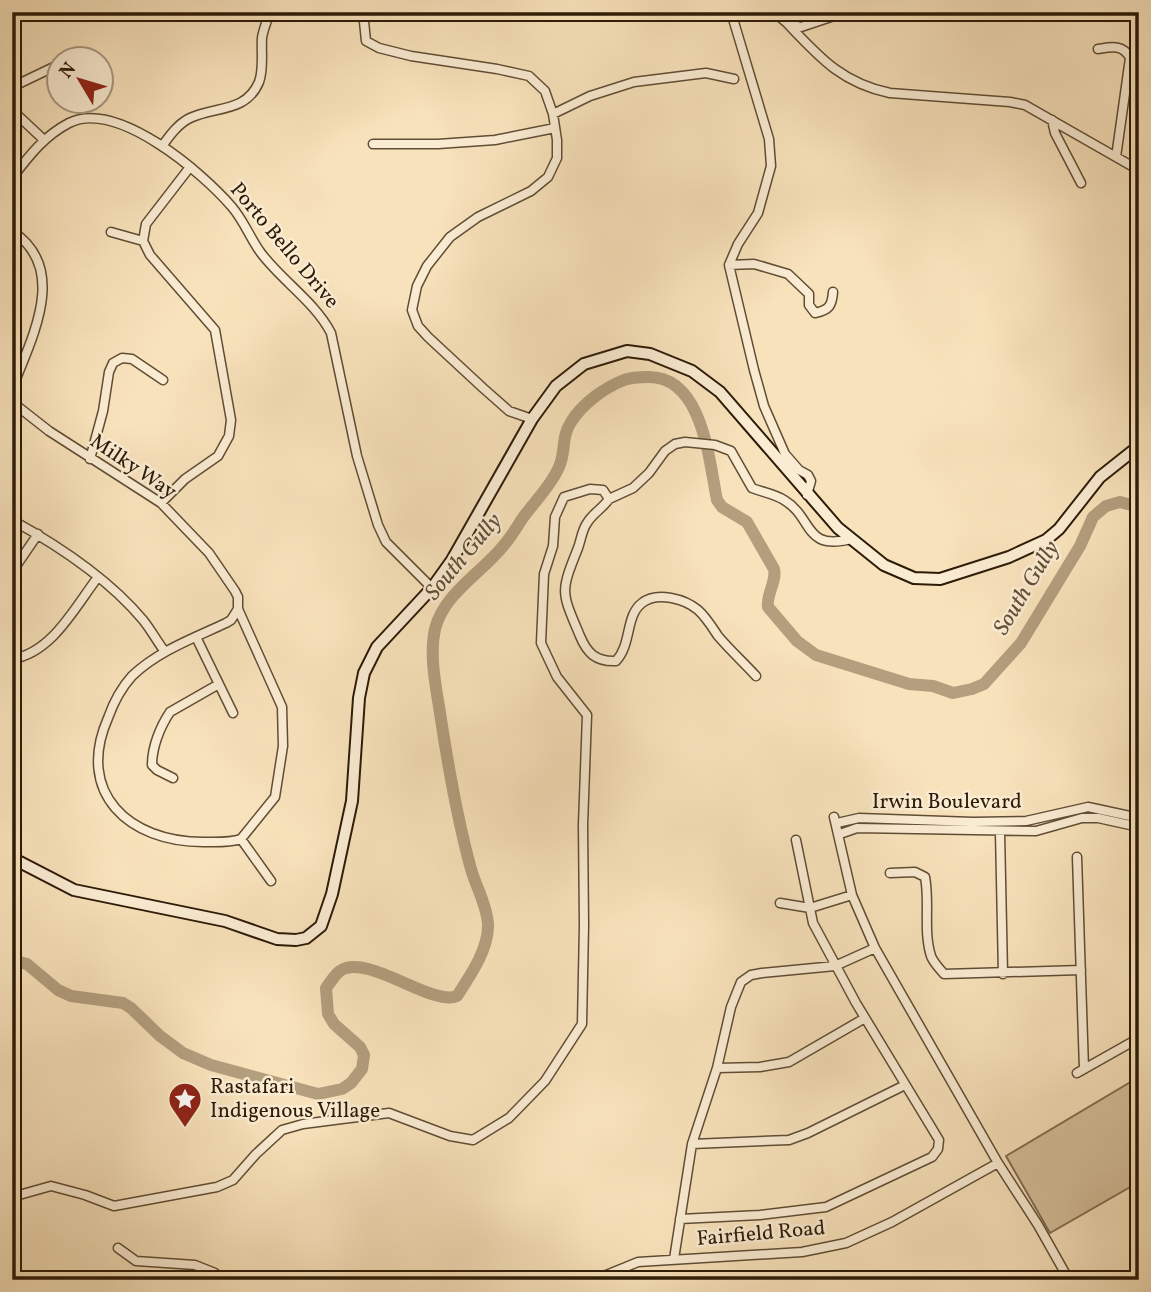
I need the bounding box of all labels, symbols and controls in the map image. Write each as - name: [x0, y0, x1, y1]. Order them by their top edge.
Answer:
- north arrow: [46, 46, 116, 116]
- text: N: [54, 57, 83, 84]
- street label: Porto Bello Drive: [223, 177, 345, 315]
- street label: Milky Way: [84, 427, 183, 507]
- water label: South Gully: [418, 506, 510, 608]
- water label: South Gully: [986, 535, 1068, 641]
- street label: Irwin Boulevard: [872, 788, 1022, 817]
- place label: Rastafari Indigenous Village: [210, 1073, 380, 1126]
- place icon: Rastafari Indigenous Village: [166, 1080, 204, 1129]
- street label: Fairfield Road: [695, 1214, 827, 1254]

